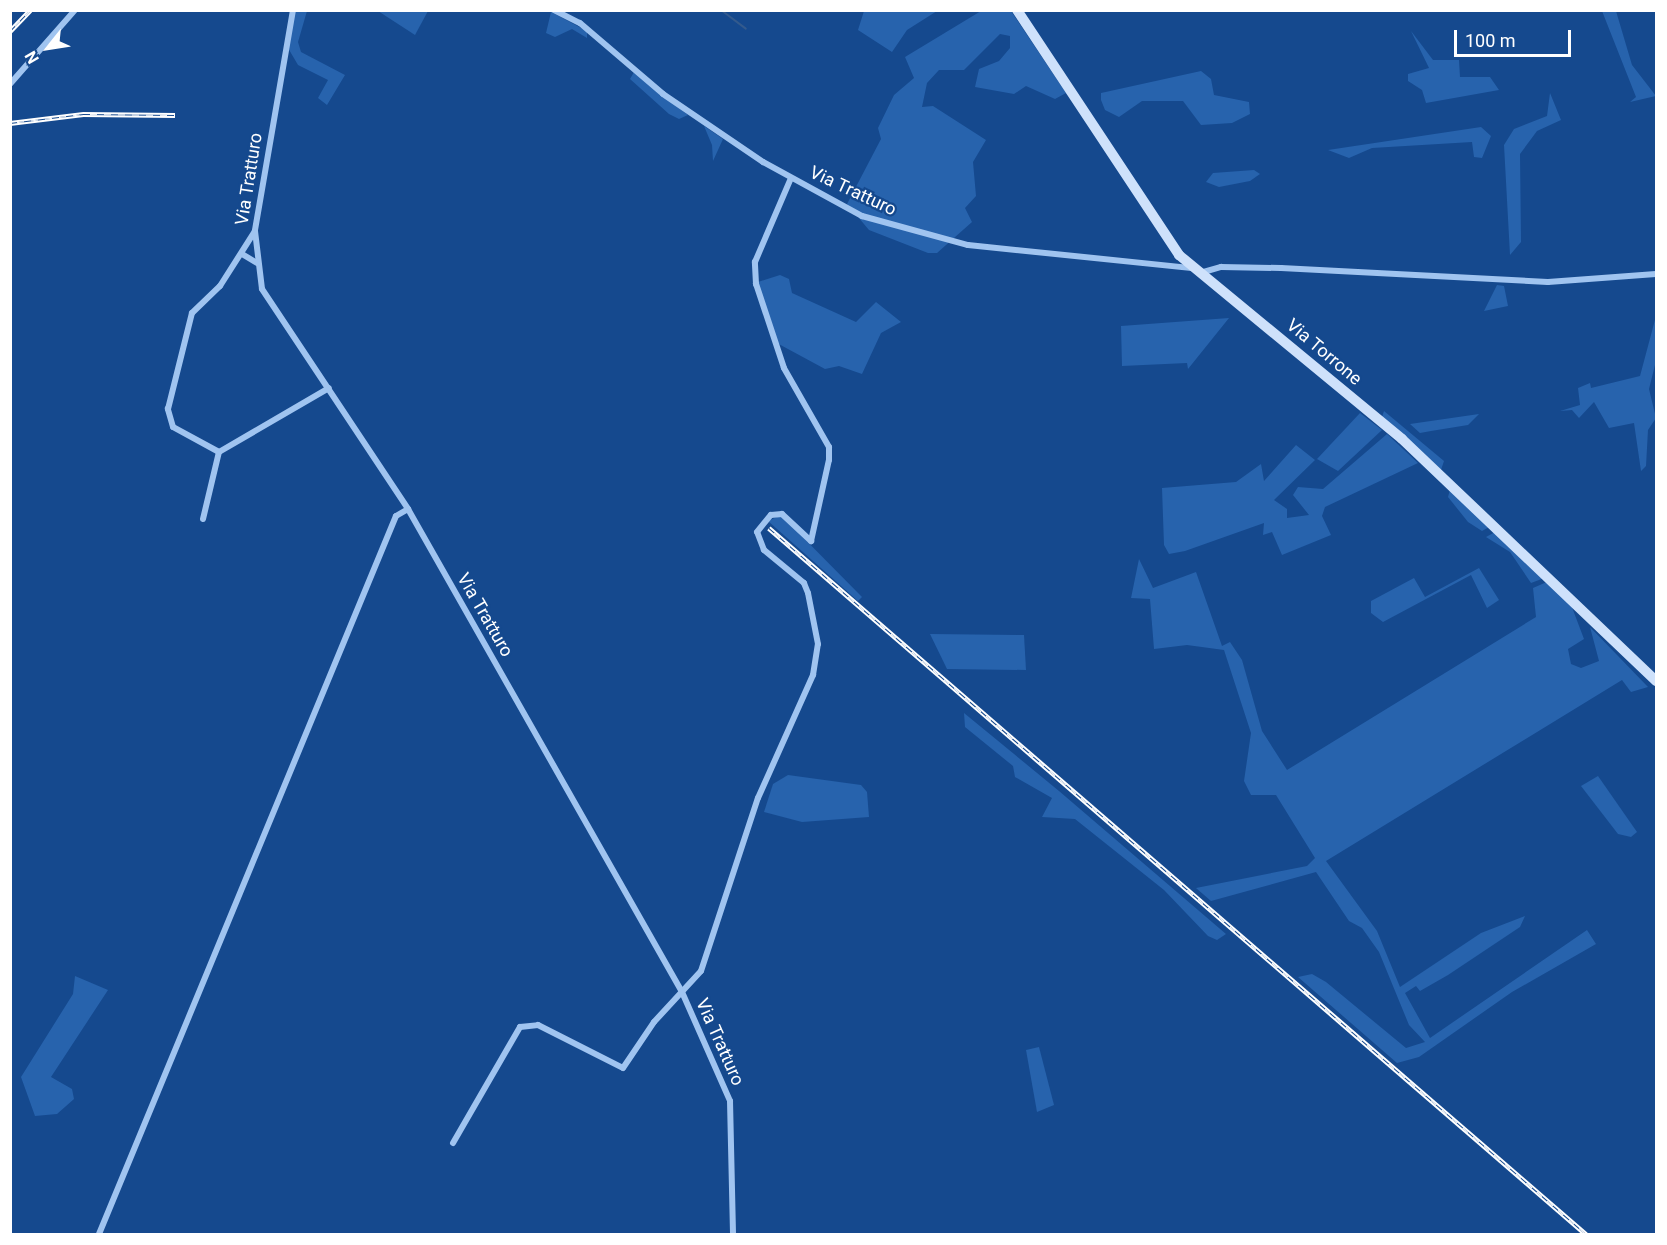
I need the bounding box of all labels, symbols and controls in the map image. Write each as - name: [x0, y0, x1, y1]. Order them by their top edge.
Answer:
- north arrow: [18, 18, 78, 78]
- scale bar: [1457, 18, 1574, 56]
- text: 100 m: [1465, 30, 1516, 51]
- text: N: [21, 48, 43, 67]
- street label: Via Tratturo: [231, 131, 267, 227]
- street label: Via Tratturo: [806, 161, 900, 221]
- street label: Via Torrone: [1282, 314, 1366, 390]
- street label: Via Tratturo: [452, 569, 518, 661]
- street label: Via Tratturo: [691, 995, 749, 1089]

